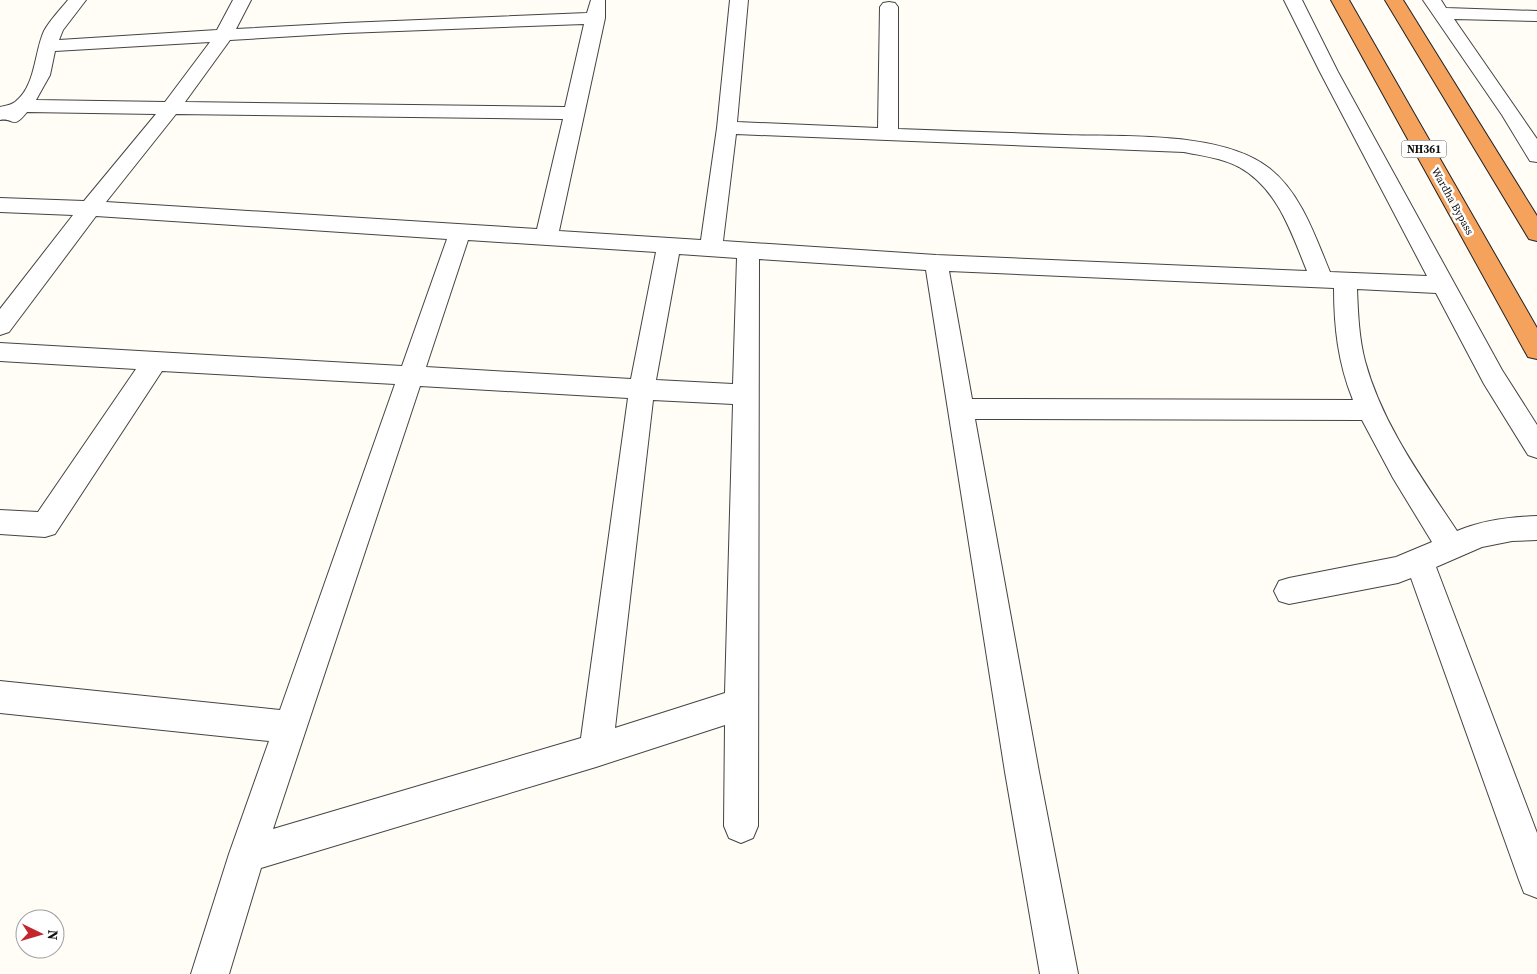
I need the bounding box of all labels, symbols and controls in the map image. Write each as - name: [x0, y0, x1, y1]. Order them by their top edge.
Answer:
- road number: NH361: [1402, 140, 1446, 158]
- street label: Wardha Bypass: [1428, 165, 1477, 238]
- north arrow: [15, 909, 65, 959]
- text: N: [43, 929, 63, 941]

